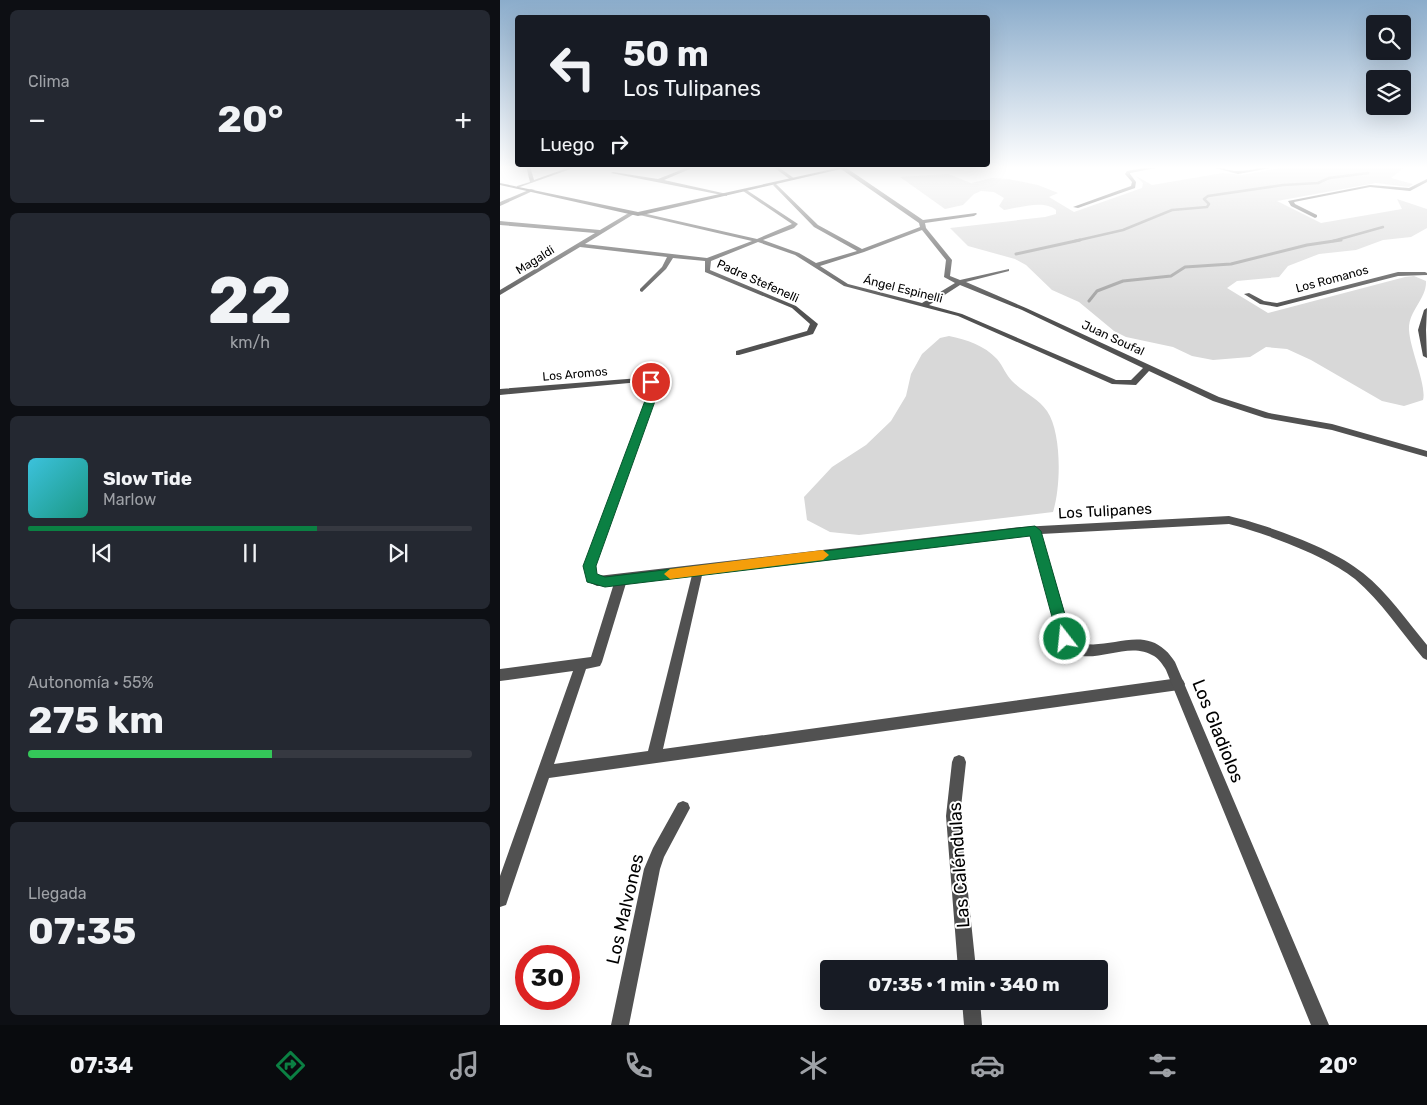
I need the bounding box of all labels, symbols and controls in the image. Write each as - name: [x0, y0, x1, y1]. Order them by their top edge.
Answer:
- map controls: [1366, 15, 1411, 115]
- button: search: [1366, 15, 1411, 60]
- text: 50 m: [623, 33, 709, 75]
- icon: left: [540, 35, 605, 100]
- button: layers: [1366, 70, 1411, 115]
- text: Clima: [28, 72, 69, 91]
- text: Los Tulipanes: [623, 75, 761, 102]
- text: 20°: [217, 96, 283, 142]
- text: −: [28, 103, 46, 136]
- text: +: [455, 103, 472, 136]
- icon: right: [605, 130, 633, 158]
- text: Luego: [540, 133, 595, 156]
- street label: Magaldi: [513, 243, 557, 277]
- street label: Padre Stefenelli: [715, 257, 801, 305]
- text: 22: [208, 262, 292, 339]
- street label: Los Romanos: [1294, 263, 1370, 295]
- street label: Ángel Espinelli: [862, 272, 944, 306]
- street label: Juan Soufal: [1080, 317, 1147, 359]
- text: km/h: [230, 333, 270, 352]
- pin: [630, 361, 672, 403]
- street label: Los Aromos: [542, 364, 608, 384]
- icon: arrive: [637, 368, 665, 396]
- text: Slow Tide: [103, 467, 192, 490]
- text: Marlow: [103, 490, 156, 509]
- street label: Los Tulipanes: [1058, 500, 1153, 522]
- icon: previous: [88, 539, 116, 567]
- icon: pause: [236, 539, 264, 567]
- icon: next: [384, 539, 412, 567]
- position arrow: [1038, 612, 1090, 664]
- text: Autonomía · 55%: [28, 673, 154, 692]
- street label: Los Gladiolos: [1187, 676, 1249, 786]
- text: 275 km: [28, 697, 164, 743]
- street label: Las Caléndulas: [944, 801, 974, 929]
- street label: Los Malvones: [602, 852, 648, 966]
- text: Llegada: [28, 884, 87, 903]
- text: 07:35: [28, 908, 136, 954]
- speed limit sign: 30: [515, 945, 580, 1010]
- text: 07:35 · 1 min · 340 m: [868, 973, 1060, 996]
- icon: directions: [273, 1048, 308, 1083]
- icon: music: [447, 1048, 482, 1083]
- icon: phone: [621, 1048, 656, 1083]
- icon: climate: [796, 1048, 831, 1083]
- icon: car: [970, 1048, 1005, 1083]
- icon: filters: [1145, 1048, 1180, 1083]
- text: 07:34: [70, 1052, 133, 1079]
- text: 20°: [1319, 1052, 1357, 1079]

